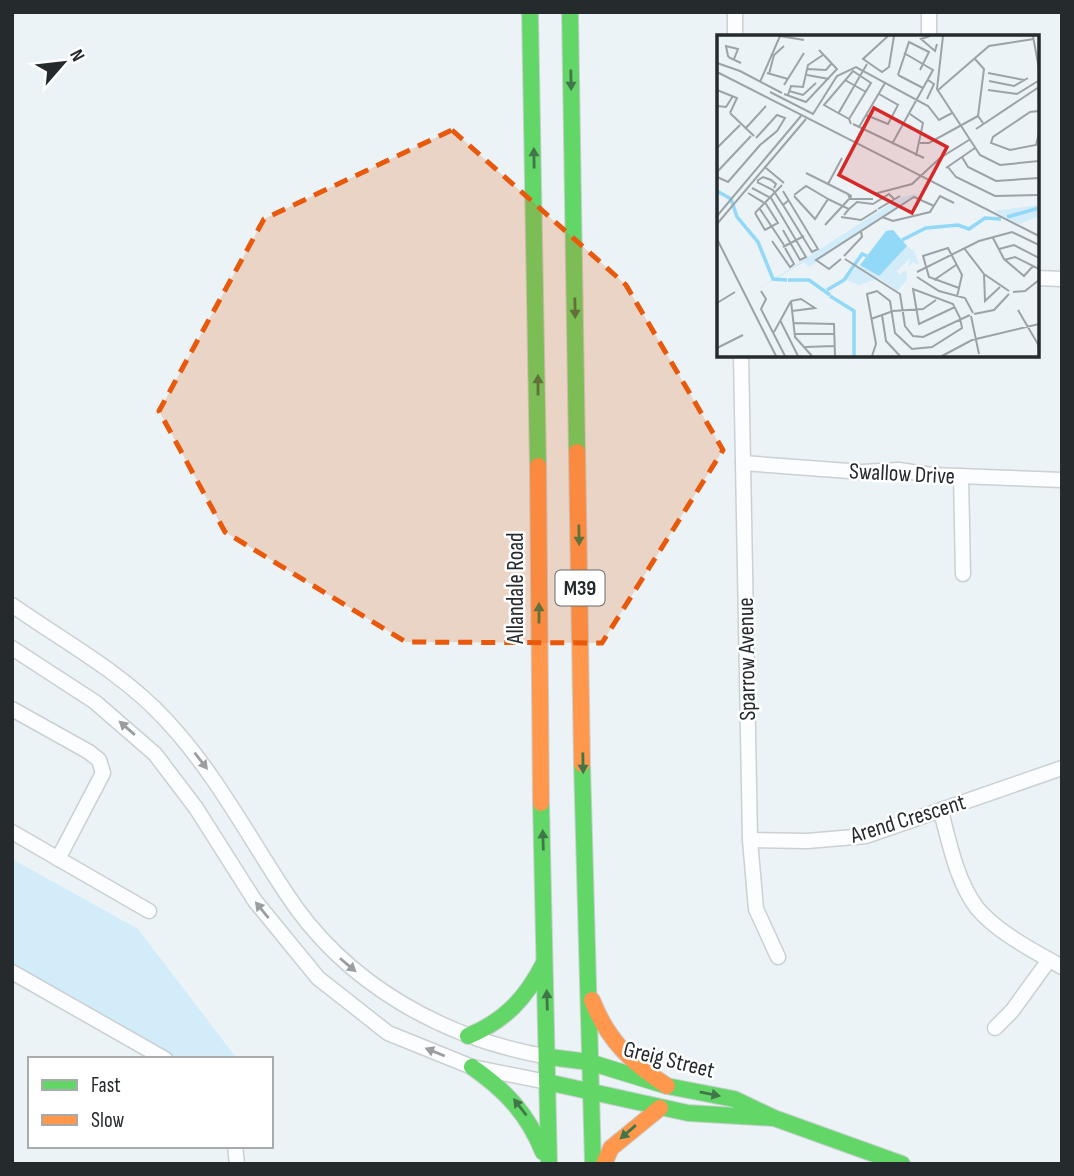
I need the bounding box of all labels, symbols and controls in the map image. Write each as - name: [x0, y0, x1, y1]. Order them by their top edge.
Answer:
- north arrow: [28, 28, 98, 98]
- inset map: [717, 35, 1039, 357]
- text: N: [64, 46, 89, 66]
- one-way arrow: [565, 70, 577, 92]
- one-way arrow: [528, 147, 539, 169]
- one-way arrow: [569, 297, 581, 319]
- one-way arrow: [532, 374, 544, 396]
- street label: Swallow Drive: [848, 457, 956, 491]
- one-way arrow: [573, 525, 585, 547]
- street label: Allandale Road: [502, 532, 530, 645]
- road number: M39: [556, 570, 604, 606]
- street label: Sparrow Avenue: [732, 597, 762, 721]
- one-way arrow: [533, 601, 545, 623]
- one-way arrow: [118, 720, 136, 736]
- one-way arrow: [193, 752, 208, 770]
- one-way arrow: [577, 752, 588, 774]
- street label: Arend Crescent: [846, 788, 969, 850]
- one-way arrow: [538, 829, 549, 851]
- one-way arrow: [255, 901, 270, 918]
- one-way arrow: [339, 957, 357, 972]
- one-way arrow: [541, 989, 553, 1011]
- street label: Greig Street: [621, 1035, 717, 1085]
- one-way arrow: [424, 1047, 445, 1058]
- legend: [28, 1057, 273, 1148]
- text: Fast: [91, 1073, 121, 1098]
- one-way arrow: [699, 1089, 721, 1100]
- one-way arrow: [513, 1099, 528, 1117]
- text: Slow: [91, 1108, 125, 1133]
- one-way arrow: [619, 1124, 637, 1140]

